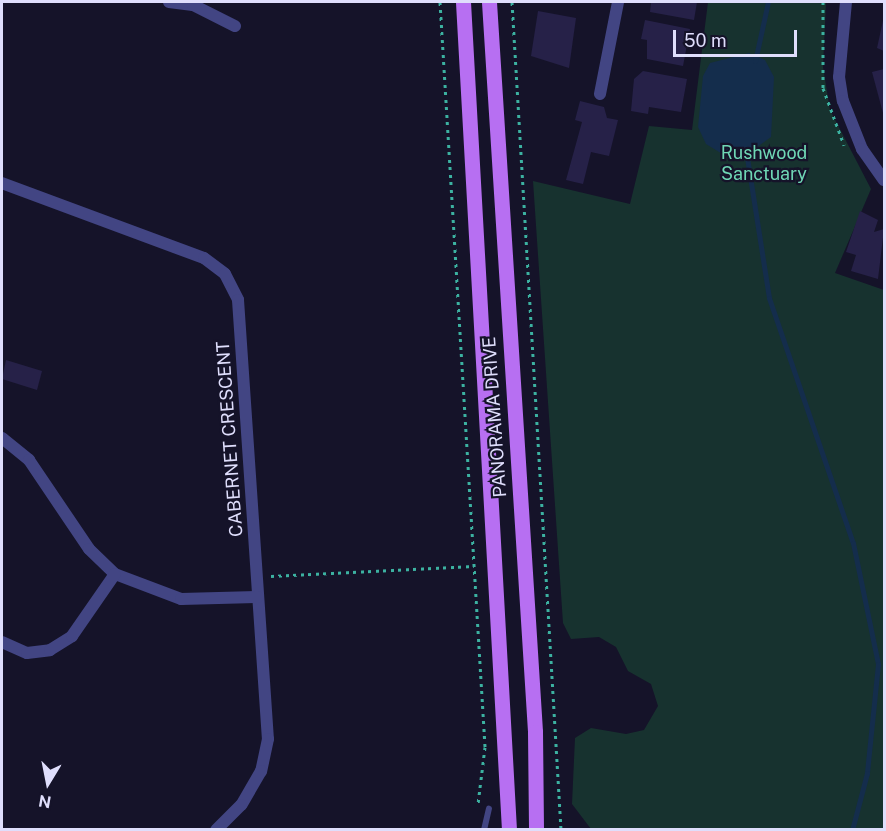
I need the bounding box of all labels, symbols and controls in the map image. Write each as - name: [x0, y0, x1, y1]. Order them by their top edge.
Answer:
- scale bar: [676, 18, 800, 56]
- text: 50 m: [684, 30, 727, 51]
- park label: Rushwood Sanctuary: [721, 143, 807, 186]
- street label: PANORAMA DRIVE: [479, 336, 511, 498]
- street label: CABERNET CRESCENT: [212, 340, 248, 538]
- north arrow: [18, 753, 78, 813]
- text: N: [37, 791, 53, 812]

